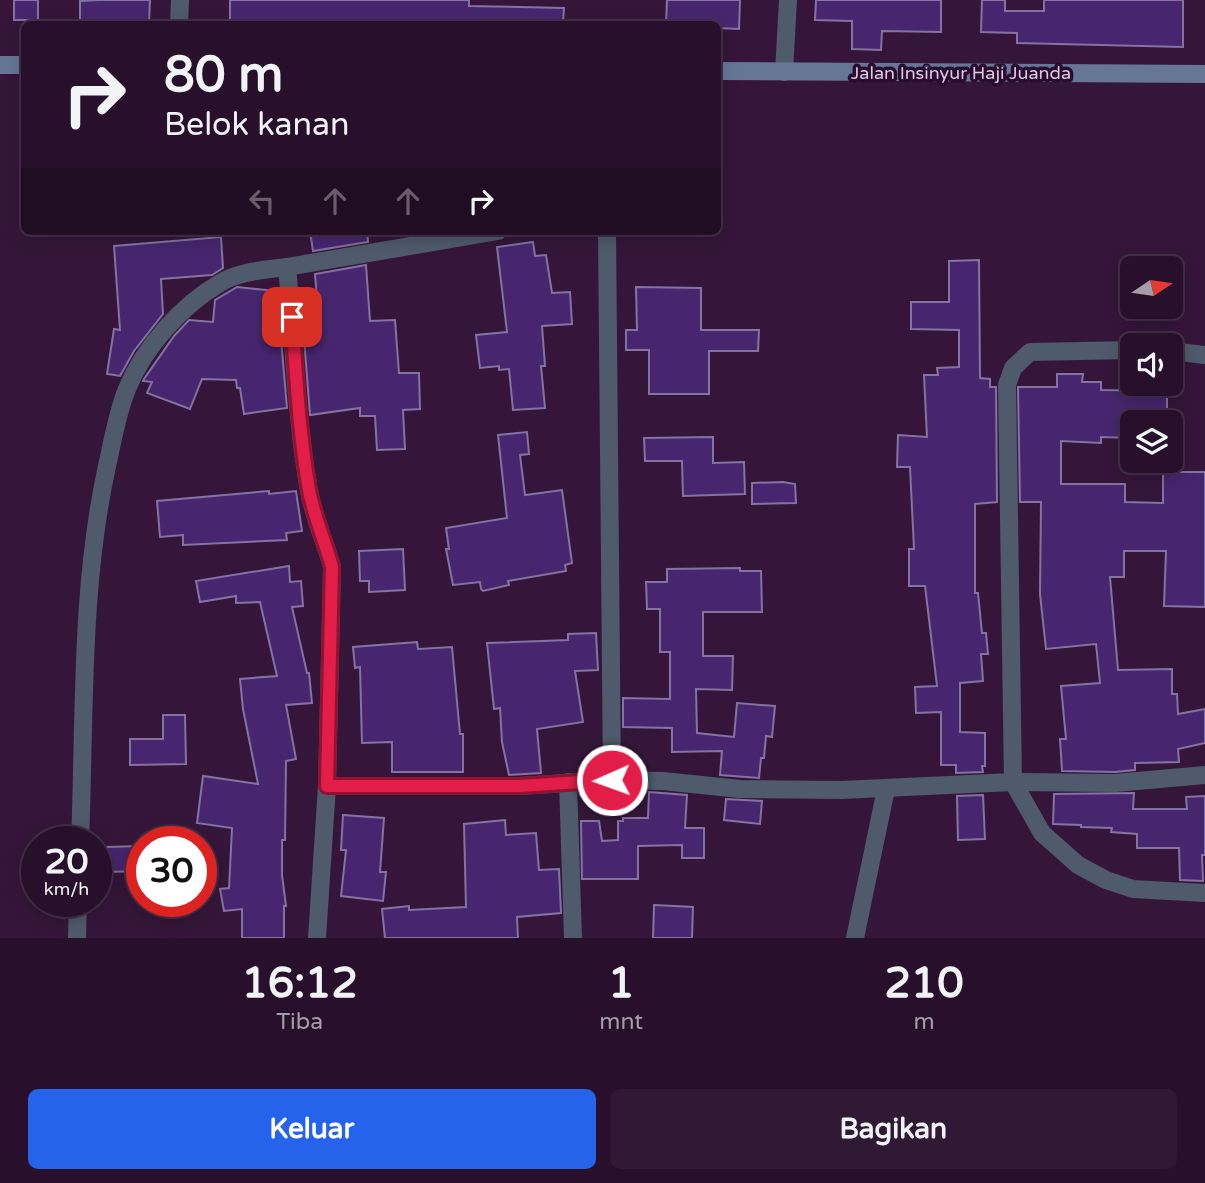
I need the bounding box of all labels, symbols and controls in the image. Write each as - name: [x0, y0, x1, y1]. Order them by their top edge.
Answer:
- text: 80 m: [164, 46, 283, 105]
- icon: right: [49, 49, 140, 140]
- street label: Jalan Insinyur Haji Juanda: [851, 62, 1071, 84]
- text: Belok kanan: [164, 106, 349, 144]
- icon: left: [243, 182, 281, 220]
- icon: ahead: [316, 182, 354, 220]
- icon: ahead: [389, 182, 427, 220]
- icon: right: [462, 182, 500, 220]
- north arrow: [1120, 256, 1183, 318]
- map controls: [1120, 256, 1183, 473]
- pin: [262, 287, 322, 347]
- icon: arrive: [273, 298, 311, 336]
- button: sound: [1120, 333, 1183, 396]
- button: layers: [1120, 410, 1183, 473]
- position arrow: [575, 743, 649, 817]
- speed limit sign: 30: [126, 826, 217, 917]
- text: 20: [45, 841, 88, 883]
- text: km/h: [44, 878, 89, 900]
- text: 16:12: [241, 958, 358, 1009]
- text: 1: [608, 958, 634, 1009]
- text: 210: [884, 958, 964, 1009]
- text: Tiba: [276, 1008, 323, 1036]
- text: mnt: [599, 1008, 643, 1036]
- text: m: [913, 1008, 935, 1036]
- button: Keluar: [28, 1089, 596, 1169]
- button: Bagikan: [610, 1089, 1177, 1169]

